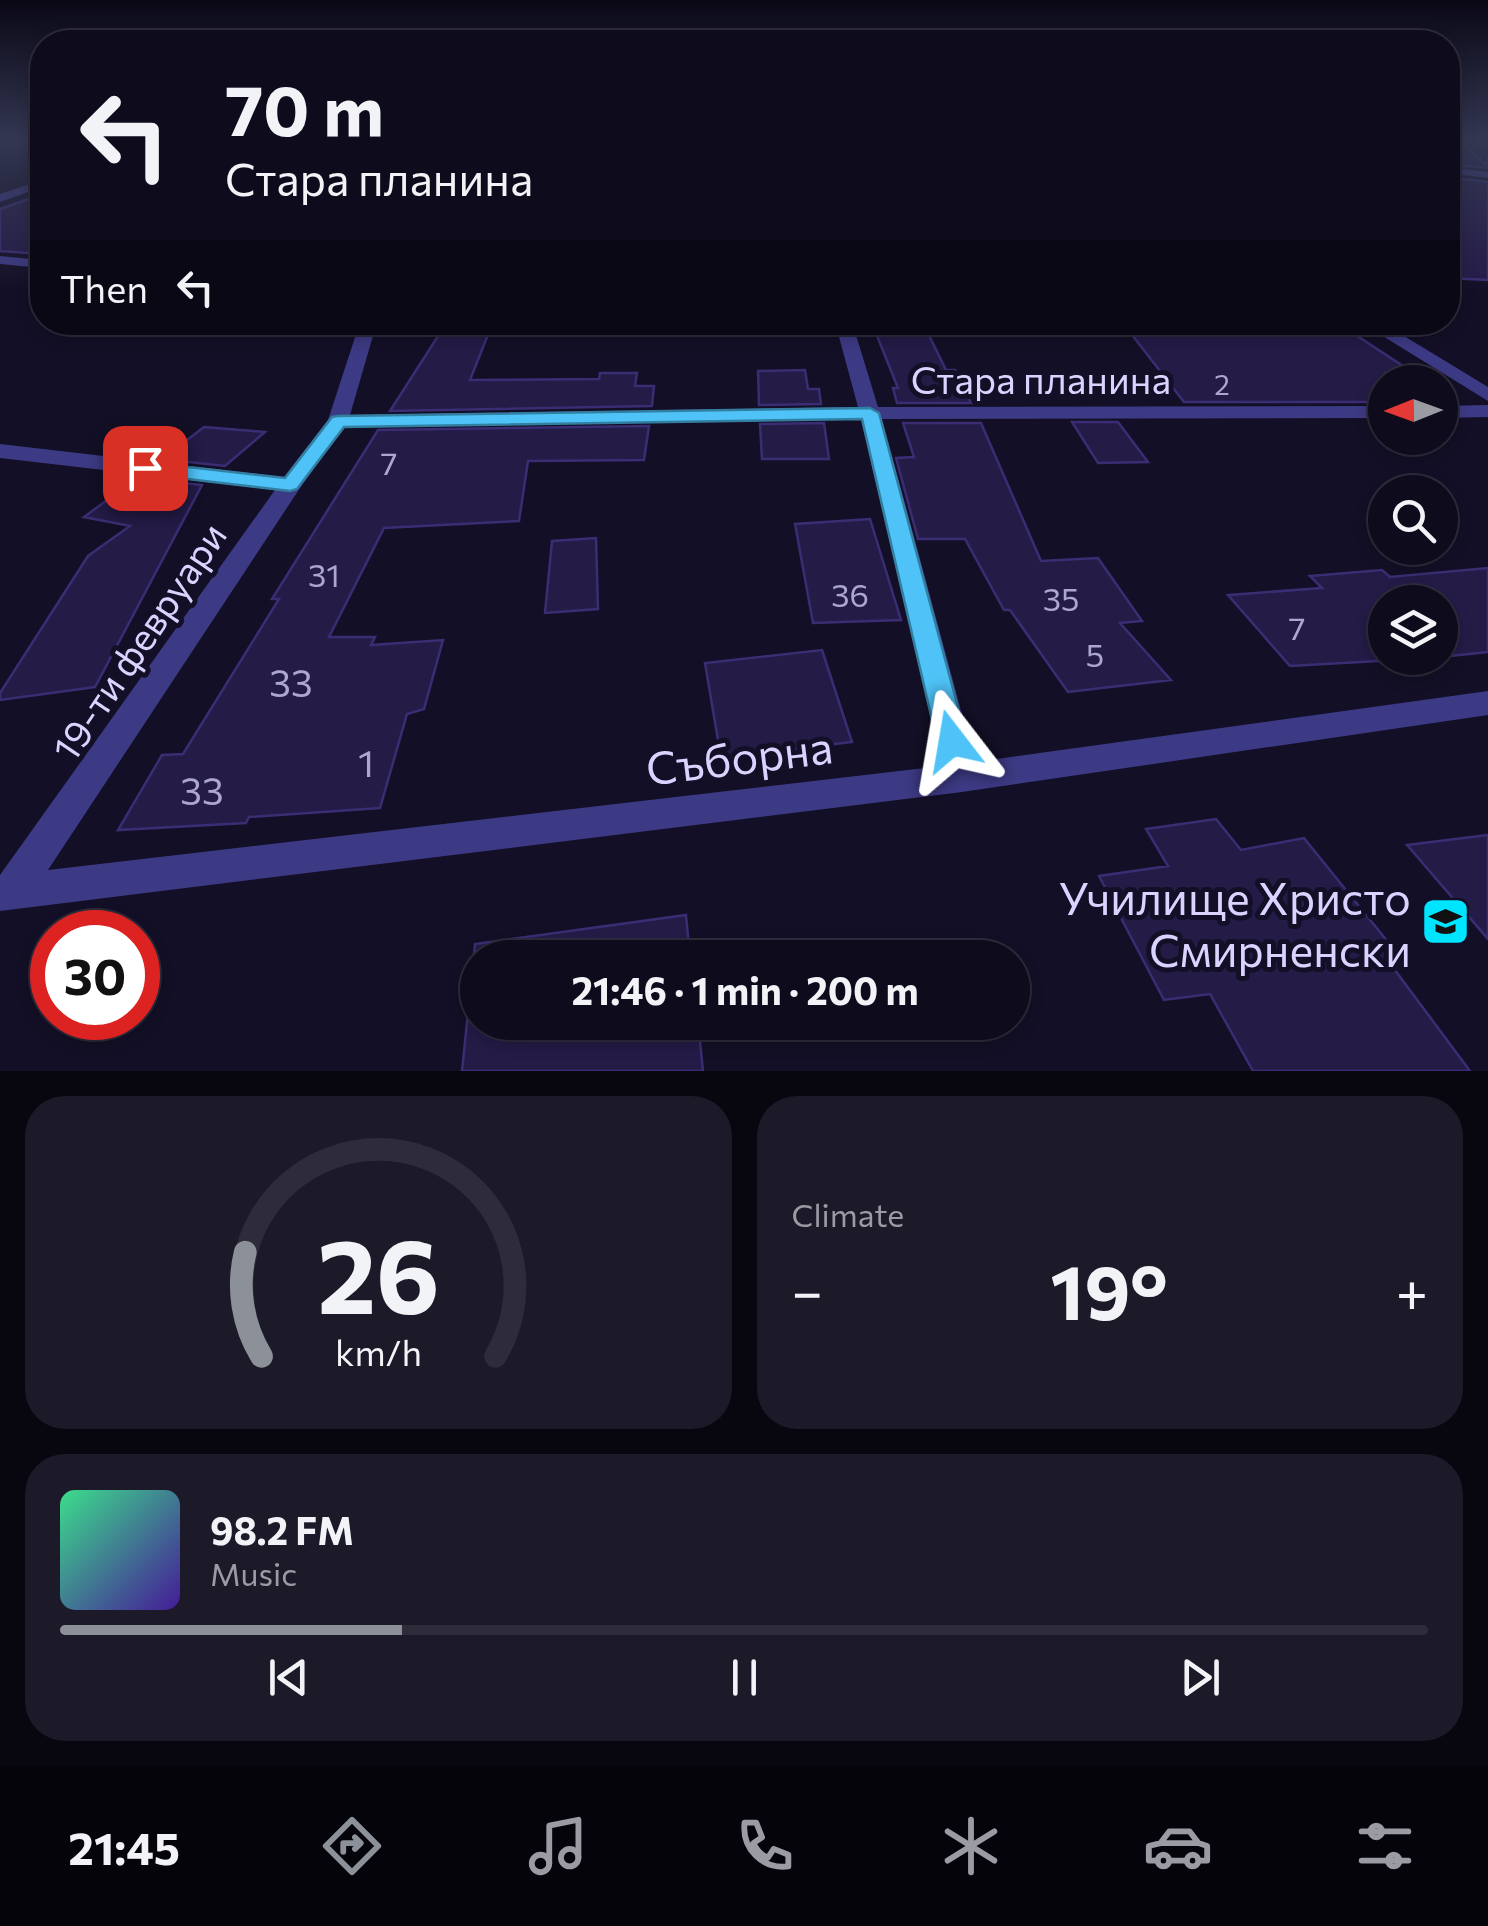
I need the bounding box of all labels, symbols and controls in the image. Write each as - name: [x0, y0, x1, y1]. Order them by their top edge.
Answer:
- text: 70 m: [225, 65, 384, 150]
- icon: left: [60, 70, 190, 200]
- text: Стара планина: [225, 150, 533, 205]
- icon: left: [168, 260, 223, 315]
- text: Then: [60, 264, 148, 311]
- street label: Стара планина: [911, 355, 1171, 402]
- north arrow: [1368, 365, 1458, 455]
- map controls: [1368, 365, 1458, 675]
- house number: 2: [1214, 367, 1230, 401]
- pin: [103, 426, 188, 511]
- icon: arrive: [118, 441, 173, 496]
- house number: 7: [381, 442, 397, 482]
- button: search: [1368, 475, 1458, 565]
- street label: 19-ти февруари: [41, 513, 235, 769]
- house number: 31: [308, 554, 340, 594]
- house number: 36: [831, 574, 869, 614]
- house number: 35: [1043, 578, 1079, 618]
- button: layers: [1368, 585, 1458, 675]
- house number: 7: [1289, 607, 1305, 647]
- house number: 5: [1086, 634, 1104, 674]
- house number: 33: [269, 658, 313, 705]
- position arrow: [900, 689, 1004, 793]
- street label: Съборна: [643, 717, 835, 795]
- house number: 1: [358, 738, 374, 785]
- house number: 33: [180, 766, 224, 813]
- place label: Училище Христо Смирненски: [1059, 869, 1411, 976]
- school or university icon: Училище Христо Смирненски: [1420, 896, 1472, 948]
- speed limit sign: 30: [30, 910, 160, 1040]
- text: 21:46 · 1 min · 200 m: [571, 966, 919, 1013]
- text: Climate: [792, 1194, 904, 1234]
- text: 26: [317, 1208, 440, 1335]
- text: 19°: [1050, 1244, 1168, 1335]
- text: −: [792, 1256, 823, 1323]
- text: +: [1396, 1256, 1428, 1323]
- text: km/h: [335, 1330, 422, 1373]
- text: 98.2 FM: [210, 1506, 354, 1553]
- text: Music: [210, 1553, 297, 1593]
- icon: previous: [261, 1650, 316, 1705]
- icon: pause: [717, 1650, 772, 1705]
- icon: next: [1173, 1650, 1228, 1705]
- icon: directions: [317, 1811, 387, 1881]
- icon: music: [523, 1811, 593, 1881]
- icon: phone: [730, 1811, 800, 1881]
- icon: climate: [936, 1811, 1006, 1881]
- icon: car: [1143, 1811, 1213, 1881]
- icon: filters: [1350, 1811, 1420, 1881]
- text: 21:45: [68, 1819, 180, 1874]

